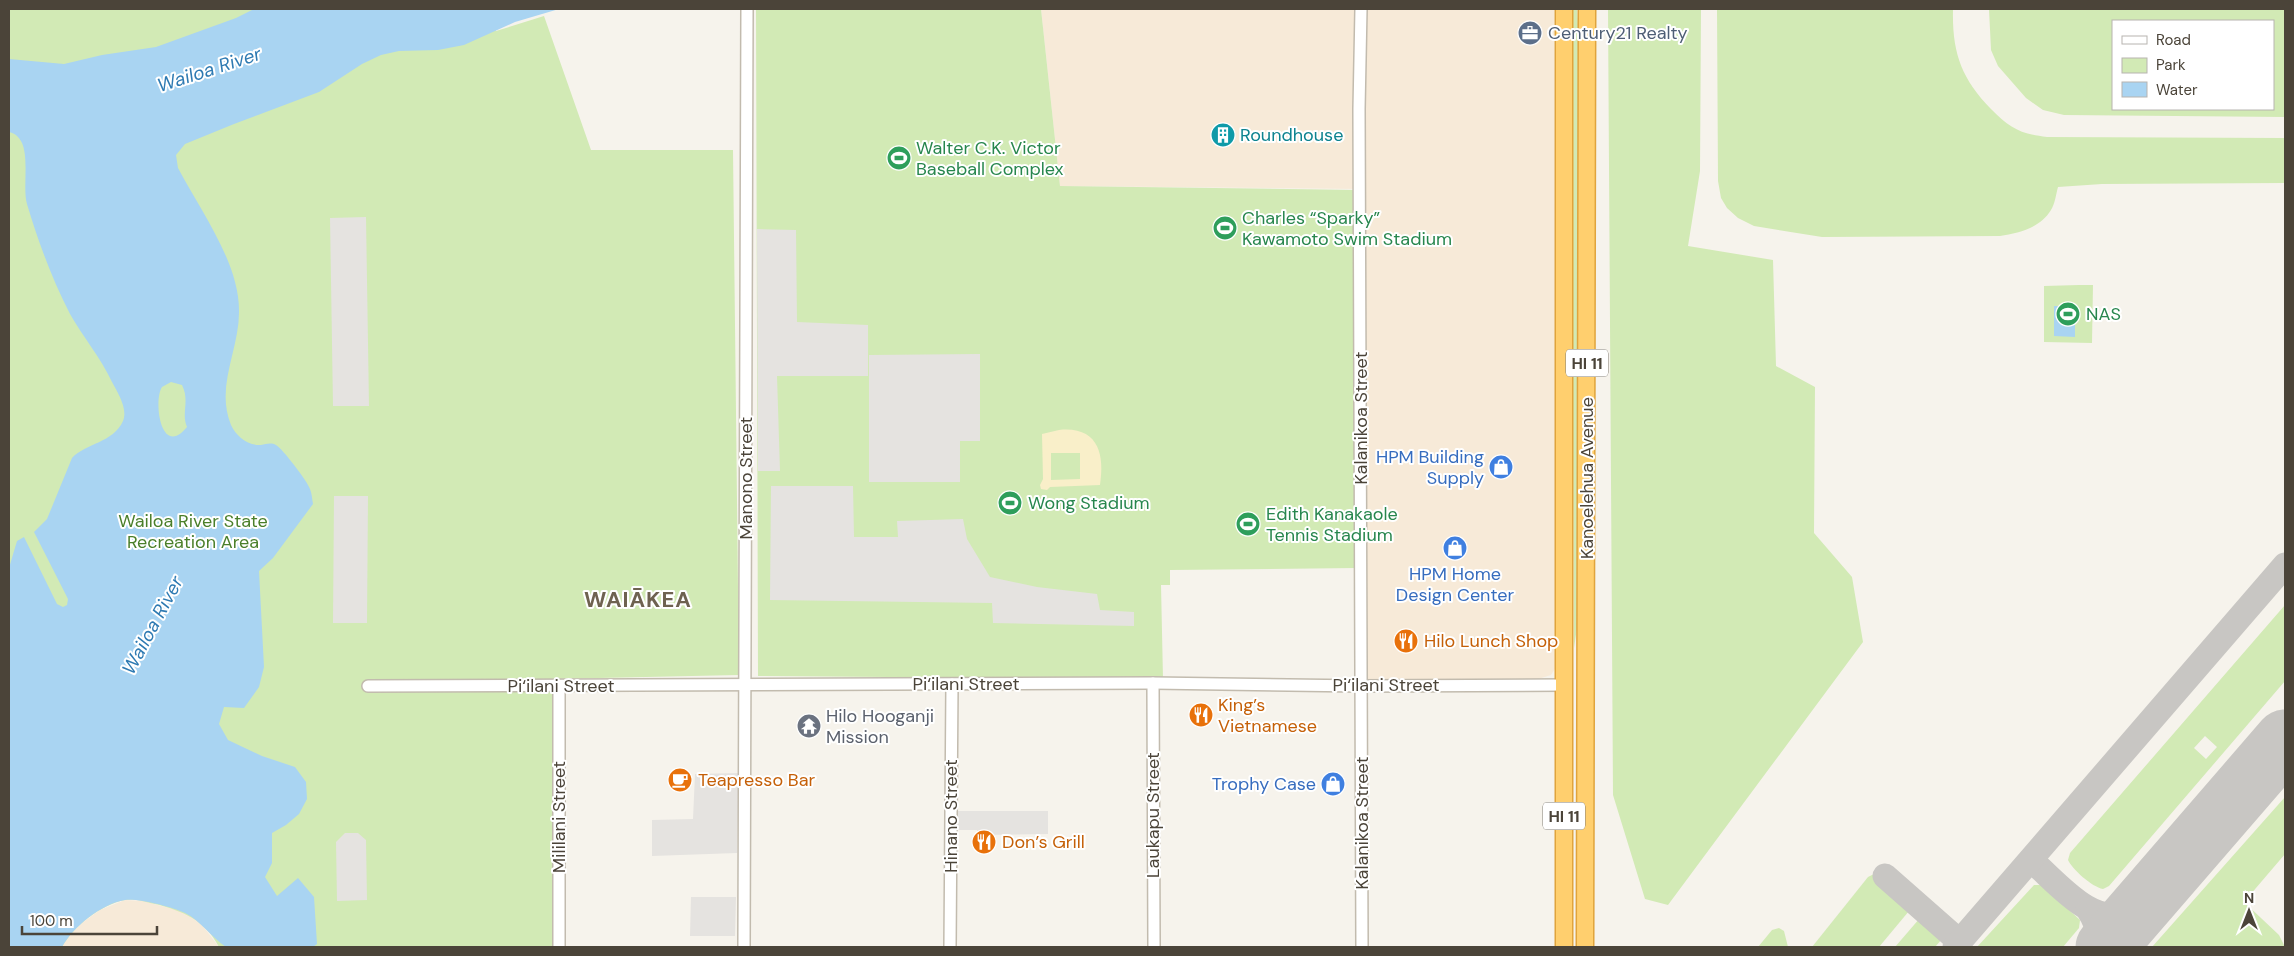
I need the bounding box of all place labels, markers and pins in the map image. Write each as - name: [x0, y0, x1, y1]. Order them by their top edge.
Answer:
- office icon: Century21 Realty: [1517, 20, 1543, 46]
- place label: Century21 Realty: [1548, 21, 1688, 45]
- building icon: Roundhouse: [1210, 122, 1236, 148]
- place label: Roundhouse: [1240, 123, 1343, 147]
- place label: Walter C.K. Victor Baseball Complex: [916, 136, 1063, 181]
- sports icon: Walter C.K. Victor Baseball Complex: [886, 145, 912, 171]
- place label: Charles “Sparky” Kawamoto Swim Stadium: [1242, 206, 1452, 251]
- sports icon: Charles “Sparky” Kawamoto Swim Stadium: [1212, 215, 1238, 241]
- sports icon: NAS: [2055, 301, 2081, 327]
- place label: NAS: [2086, 302, 2121, 326]
- place label: HPM Building Supply: [1376, 445, 1484, 490]
- shop icon: HPM Building Supply: [1488, 454, 1514, 480]
- sports icon: Wong Stadium: [997, 490, 1023, 516]
- place label: Wong Stadium: [1028, 491, 1150, 515]
- place label: Edith Kanakaole Tennis Stadium: [1266, 502, 1398, 547]
- sports icon: Edith Kanakaole Tennis Stadium: [1235, 511, 1261, 537]
- shop icon: HPM Home Design Center: [1442, 535, 1468, 561]
- place label: HPM Home Design Center: [1396, 562, 1514, 607]
- restaurant icon: Hilo Lunch Shop: [1393, 628, 1419, 654]
- place label: Hilo Lunch Shop: [1424, 629, 1558, 653]
- place label: King’s Vietnamese: [1218, 693, 1317, 738]
- restaurant icon: King’s Vietnamese: [1188, 702, 1214, 728]
- place label: Hilo Hooganji Mission: [826, 704, 934, 749]
- temple icon: Hilo Hooganji Mission: [796, 713, 822, 739]
- cafe icon: Teapresso Bar: [667, 767, 693, 793]
- place label: Teapresso Bar: [698, 768, 815, 792]
- shop icon: Trophy Case: [1320, 771, 1346, 797]
- place label: Trophy Case: [1212, 772, 1316, 796]
- restaurant icon: Don’s Grill: [971, 829, 997, 855]
- place label: Don’s Grill: [1002, 830, 1085, 854]

